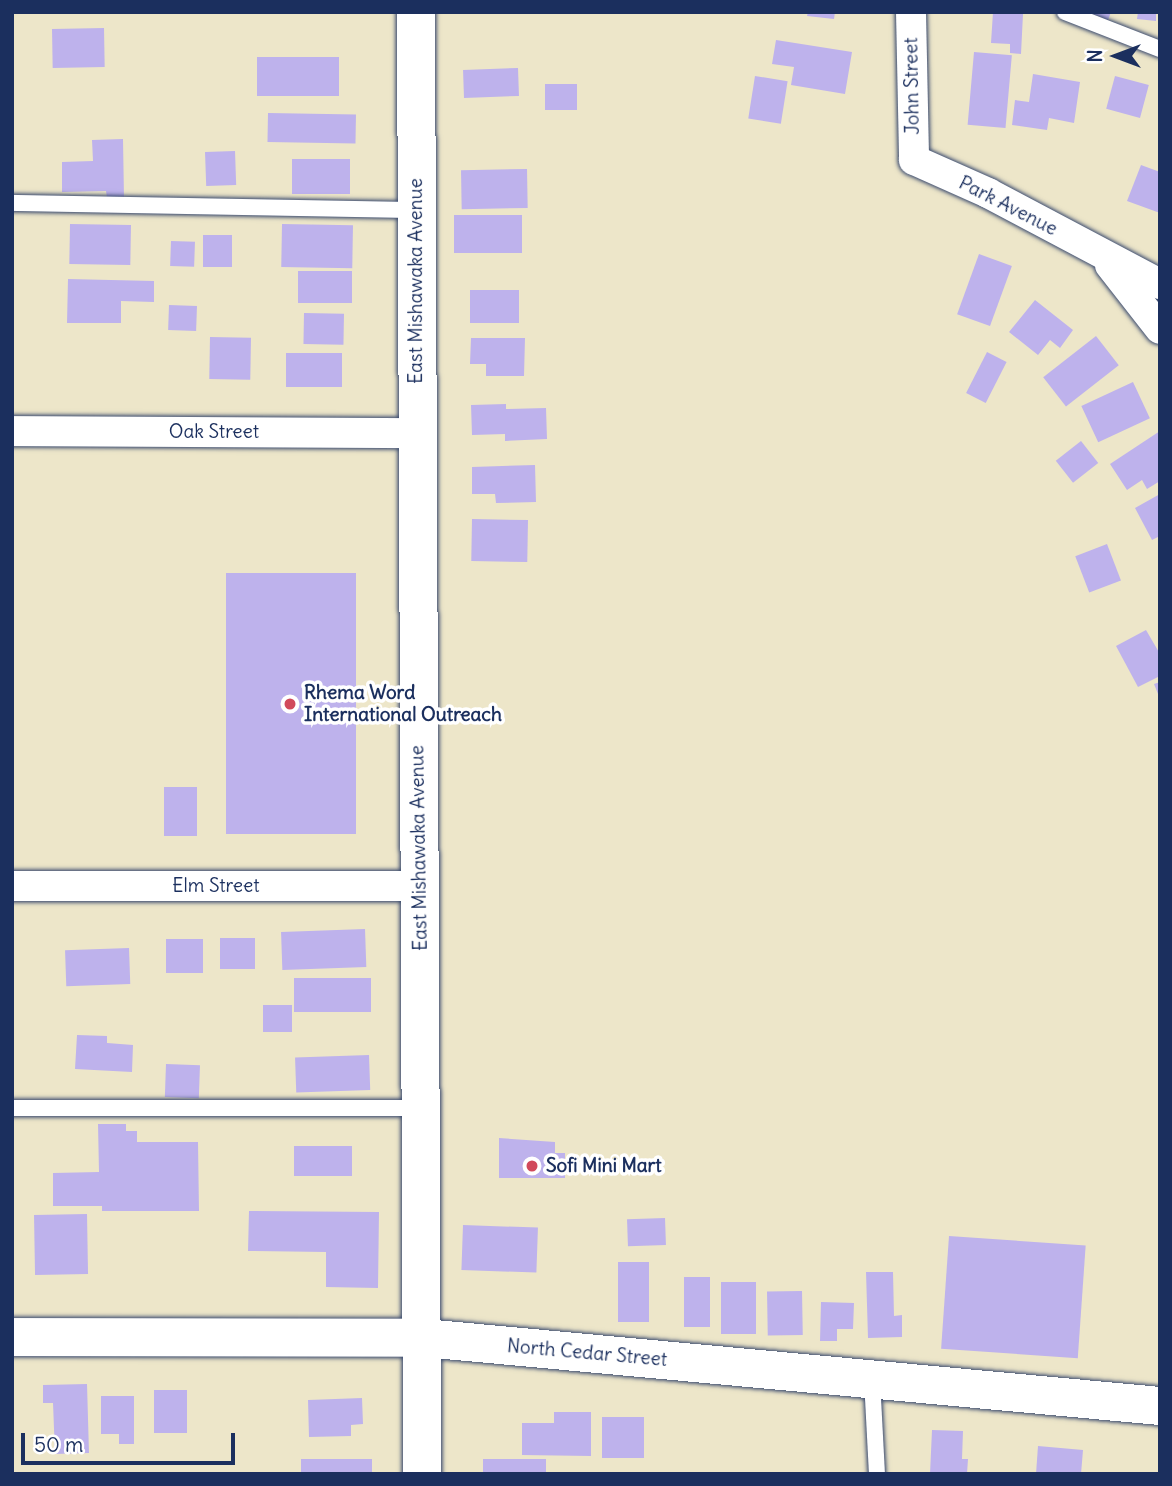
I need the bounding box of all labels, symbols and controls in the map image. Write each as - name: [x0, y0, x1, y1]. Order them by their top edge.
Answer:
- north arrow: [1081, 21, 1151, 91]
- street label: John Street: [900, 37, 924, 135]
- text: N: [1083, 49, 1107, 63]
- street label: Park Avenue: [955, 171, 1061, 241]
- street label: East Mishawaka Avenue: [405, 178, 427, 384]
- street label: Oak Street: [169, 421, 259, 443]
- place label: Rhema Word International Outreach: [304, 682, 502, 726]
- marker: Rhema Word International Outreach: [282, 696, 298, 712]
- street label: East Mishawaka Avenue: [406, 745, 432, 951]
- street label: Elm Street: [172, 875, 260, 897]
- place label: Sofi Mini Mart: [546, 1155, 662, 1177]
- marker: Sofi Mini Mart: [524, 1158, 540, 1174]
- street label: North Cedar Street: [506, 1335, 668, 1371]
- scale bar: [24, 1420, 238, 1464]
- text: 50 m: [34, 1431, 83, 1458]

